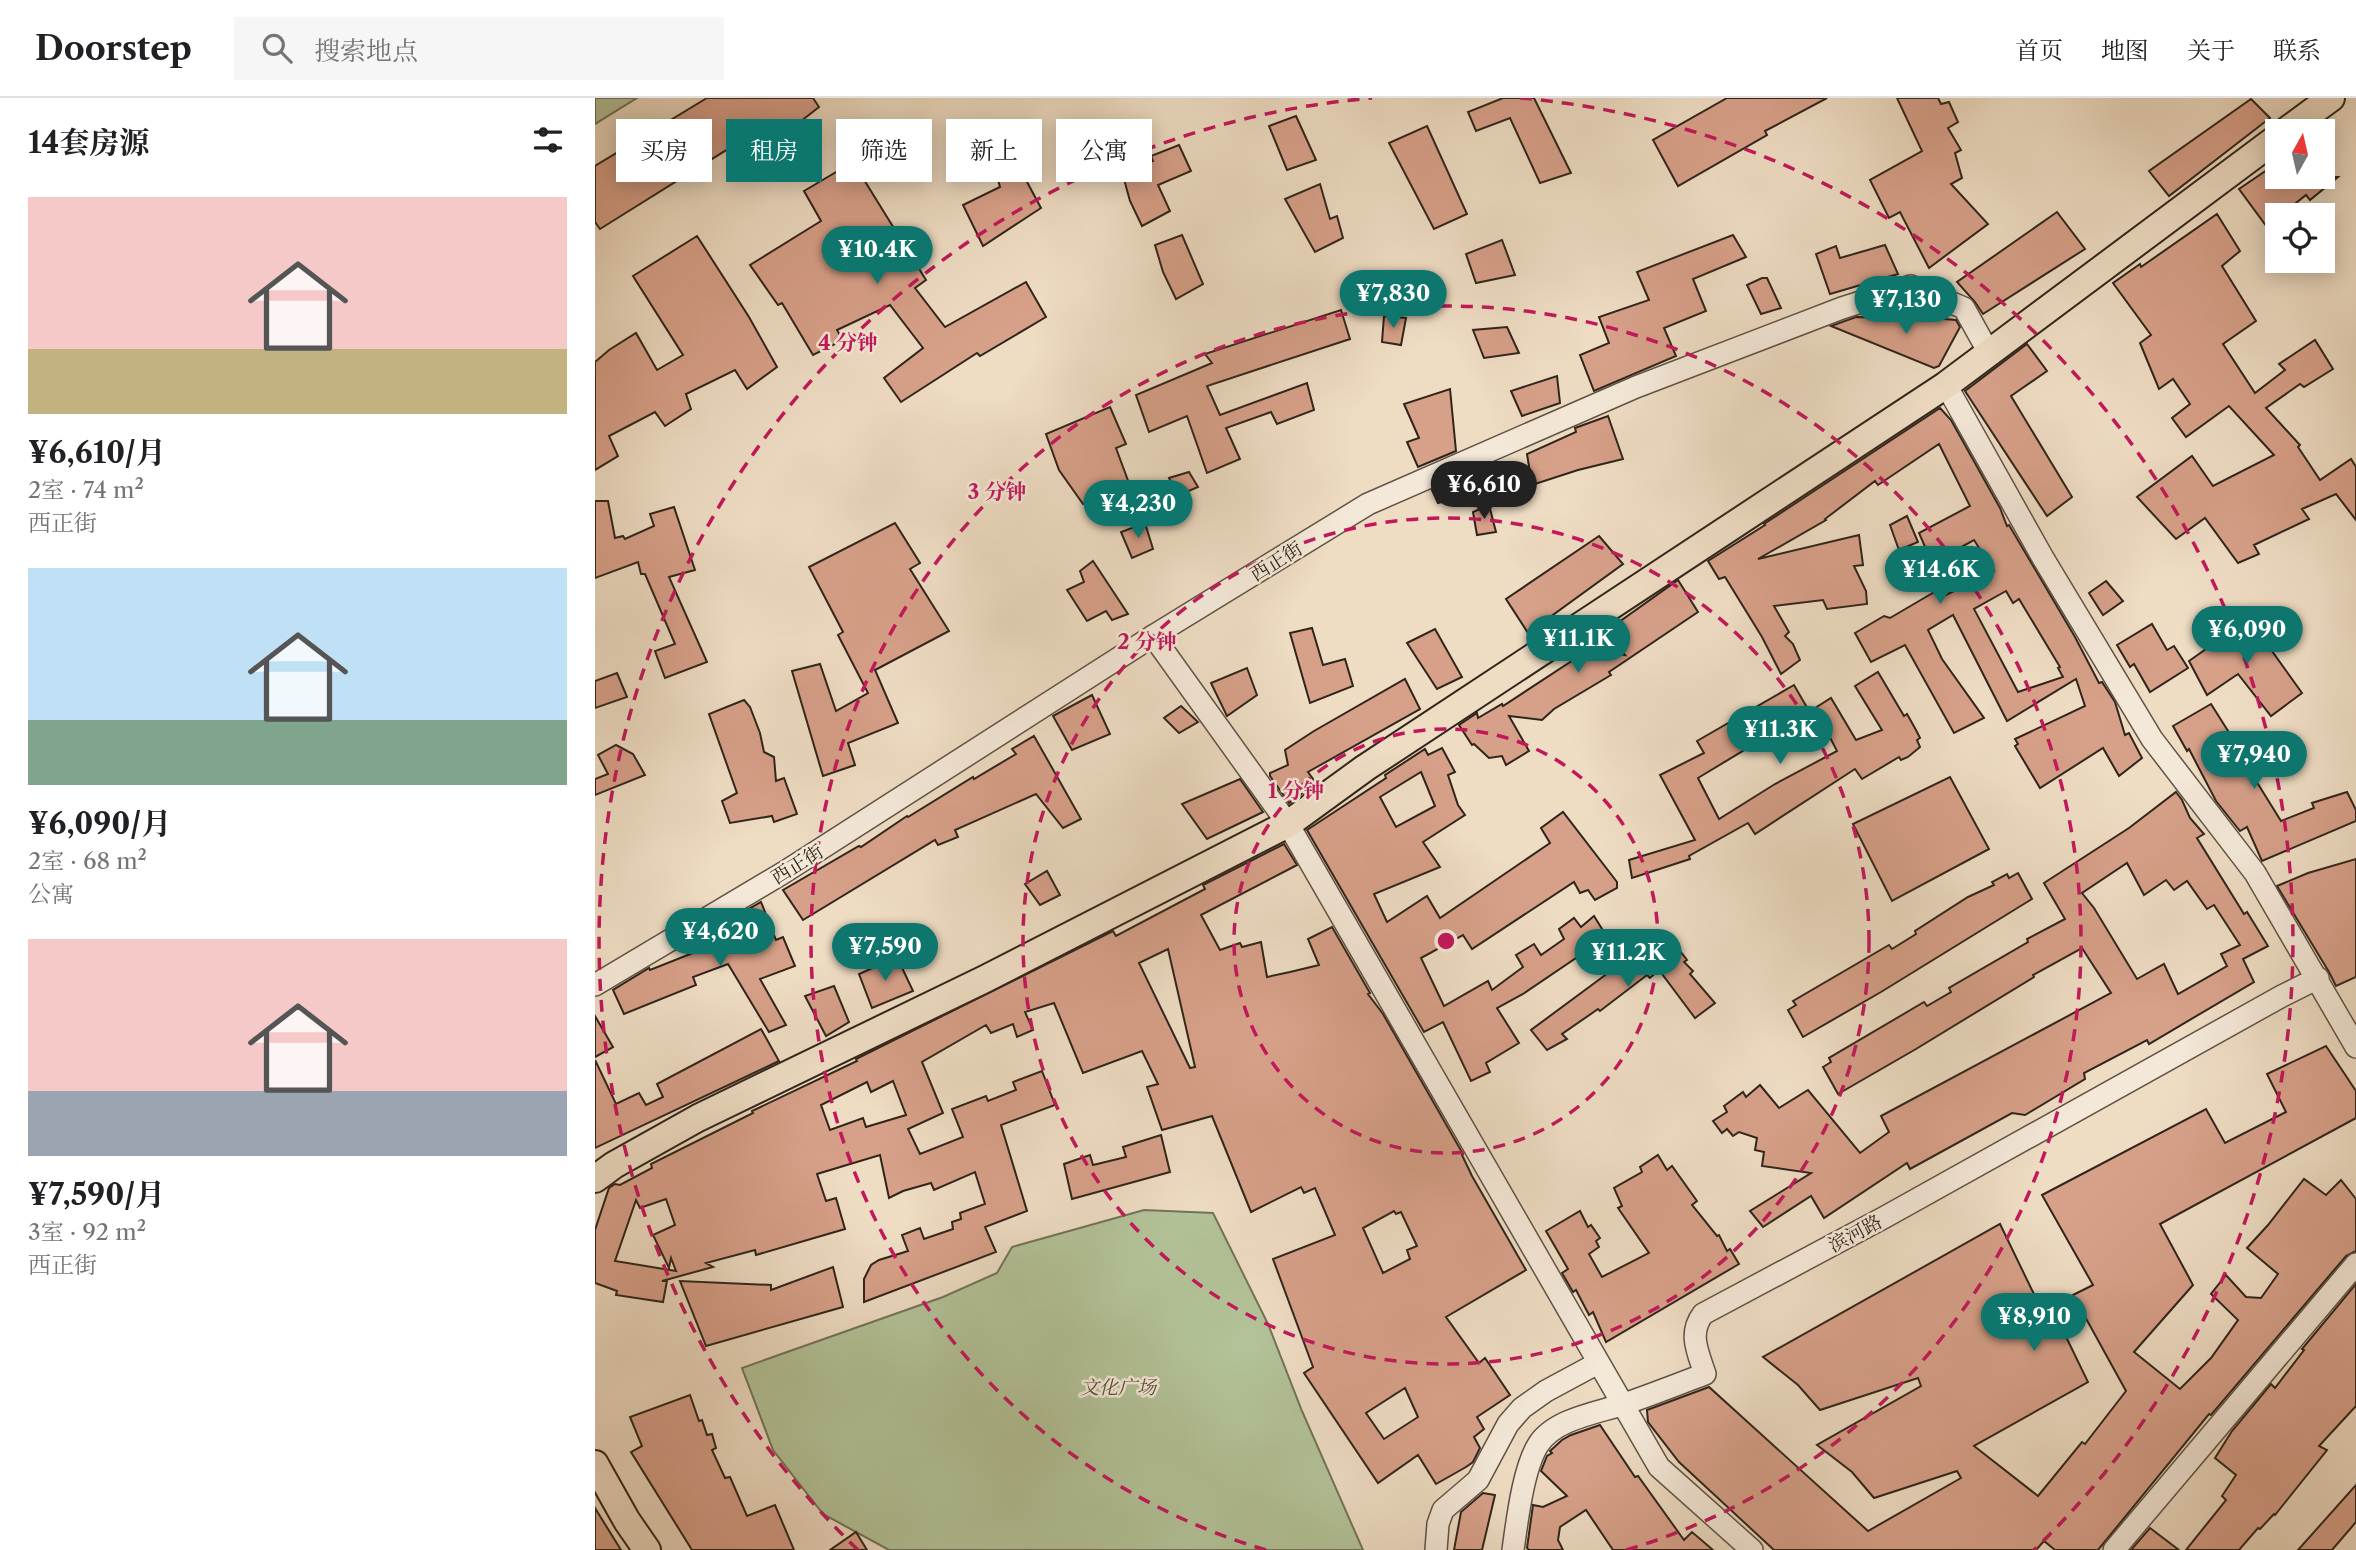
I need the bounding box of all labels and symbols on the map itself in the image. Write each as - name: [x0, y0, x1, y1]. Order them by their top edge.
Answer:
- north arrow: [2265, 119, 2335, 189]
- pin: ¥10.4K: [820, 226, 934, 286]
- pin: ¥7,830: [1336, 271, 1450, 330]
- pin: ¥7,130: [1849, 276, 1963, 336]
- text: 4 分钟: [818, 330, 878, 355]
- pin: ¥6,610: [1427, 462, 1541, 521]
- text: 3 分钟: [967, 479, 1027, 504]
- pin: ¥4,230: [1081, 480, 1195, 540]
- street label: 西正街: [1246, 537, 1307, 586]
- pin: ¥14.6K: [1883, 546, 1997, 606]
- pin: ¥6,090: [2190, 606, 2304, 666]
- pin: ¥11.1K: [1521, 616, 1635, 675]
- text: 2 分钟: [1117, 629, 1177, 654]
- pin: ¥11.3K: [1723, 706, 1837, 766]
- pin: ¥7,940: [2197, 732, 2311, 791]
- text: 1 分钟: [1268, 778, 1324, 803]
- street label: 西正街: [767, 840, 828, 889]
- pin: ¥4,620: [663, 908, 777, 968]
- pin: ¥7,590: [828, 924, 942, 983]
- centre of rings: [1434, 929, 1458, 953]
- pin: ¥11.2K: [1571, 930, 1685, 989]
- street label: 滨河路: [1825, 1210, 1886, 1257]
- pin: ¥8,910: [1977, 1294, 2091, 1353]
- park label: 文化广场: [1080, 1376, 1158, 1399]

